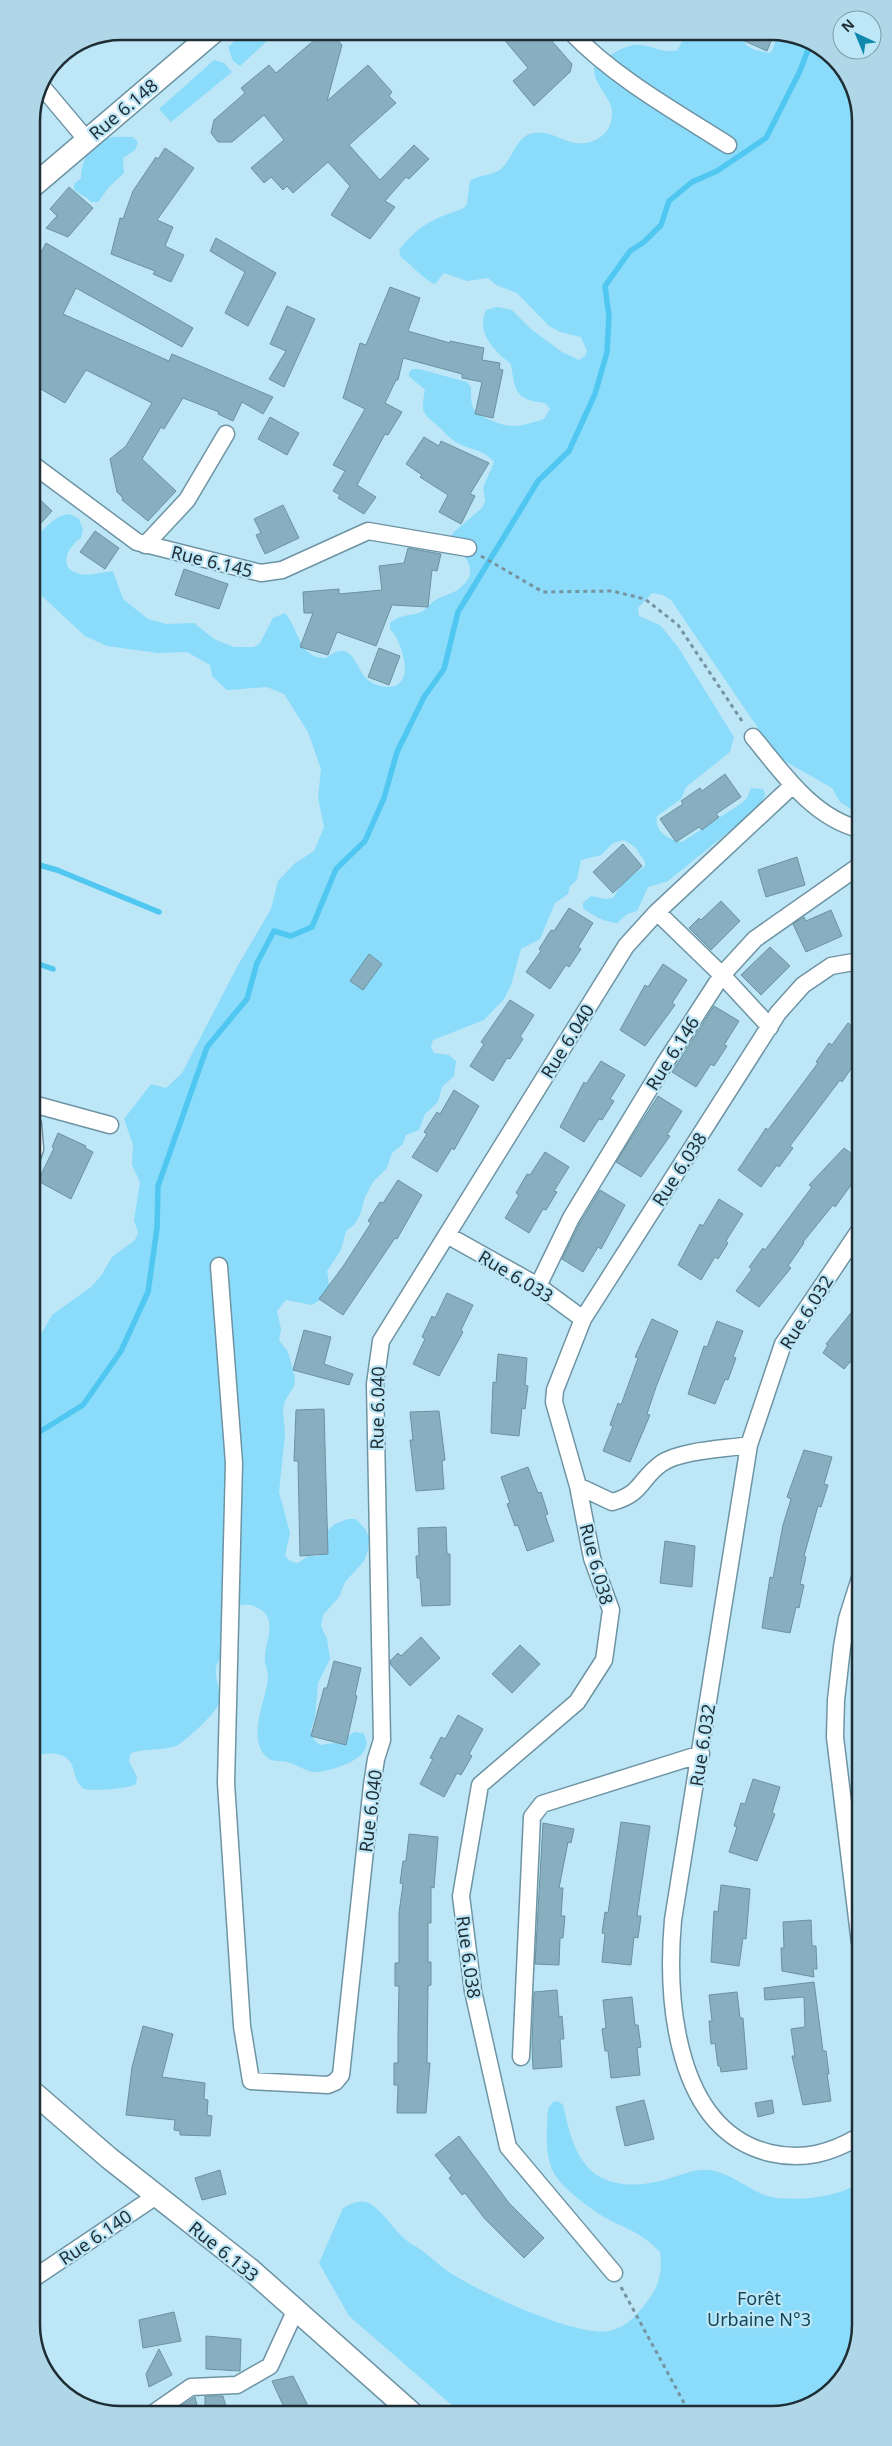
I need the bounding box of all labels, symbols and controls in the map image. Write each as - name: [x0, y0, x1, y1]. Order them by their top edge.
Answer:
- north arrow: [832, 10, 882, 60]
- text: N: [837, 14, 858, 36]
- street label: Rue 6.148: [83, 73, 163, 145]
- street label: Rue 6.145: [169, 539, 255, 583]
- street label: Rue 6.040: [535, 999, 599, 1083]
- street label: Rue 6.146: [640, 1011, 704, 1095]
- street label: Rue 6.038: [646, 1128, 712, 1210]
- street label: Rue 6.033: [474, 1244, 558, 1308]
- street label: Rue 6.032: [774, 1270, 838, 1354]
- street label: Rue 6.040: [364, 1366, 390, 1450]
- street label: Rue 6.038: [575, 1521, 619, 1607]
- street label: Rue 6.032: [684, 1702, 720, 1788]
- street label: Rue 6.040: [353, 1768, 387, 1854]
- street label: Rue 6.038: [451, 1914, 487, 2000]
- street label: Rue 6.140: [54, 2204, 136, 2270]
- street label: Rue 6.133: [184, 2216, 264, 2286]
- park label: Forêt Urbaine N°3: [707, 2286, 811, 2331]

